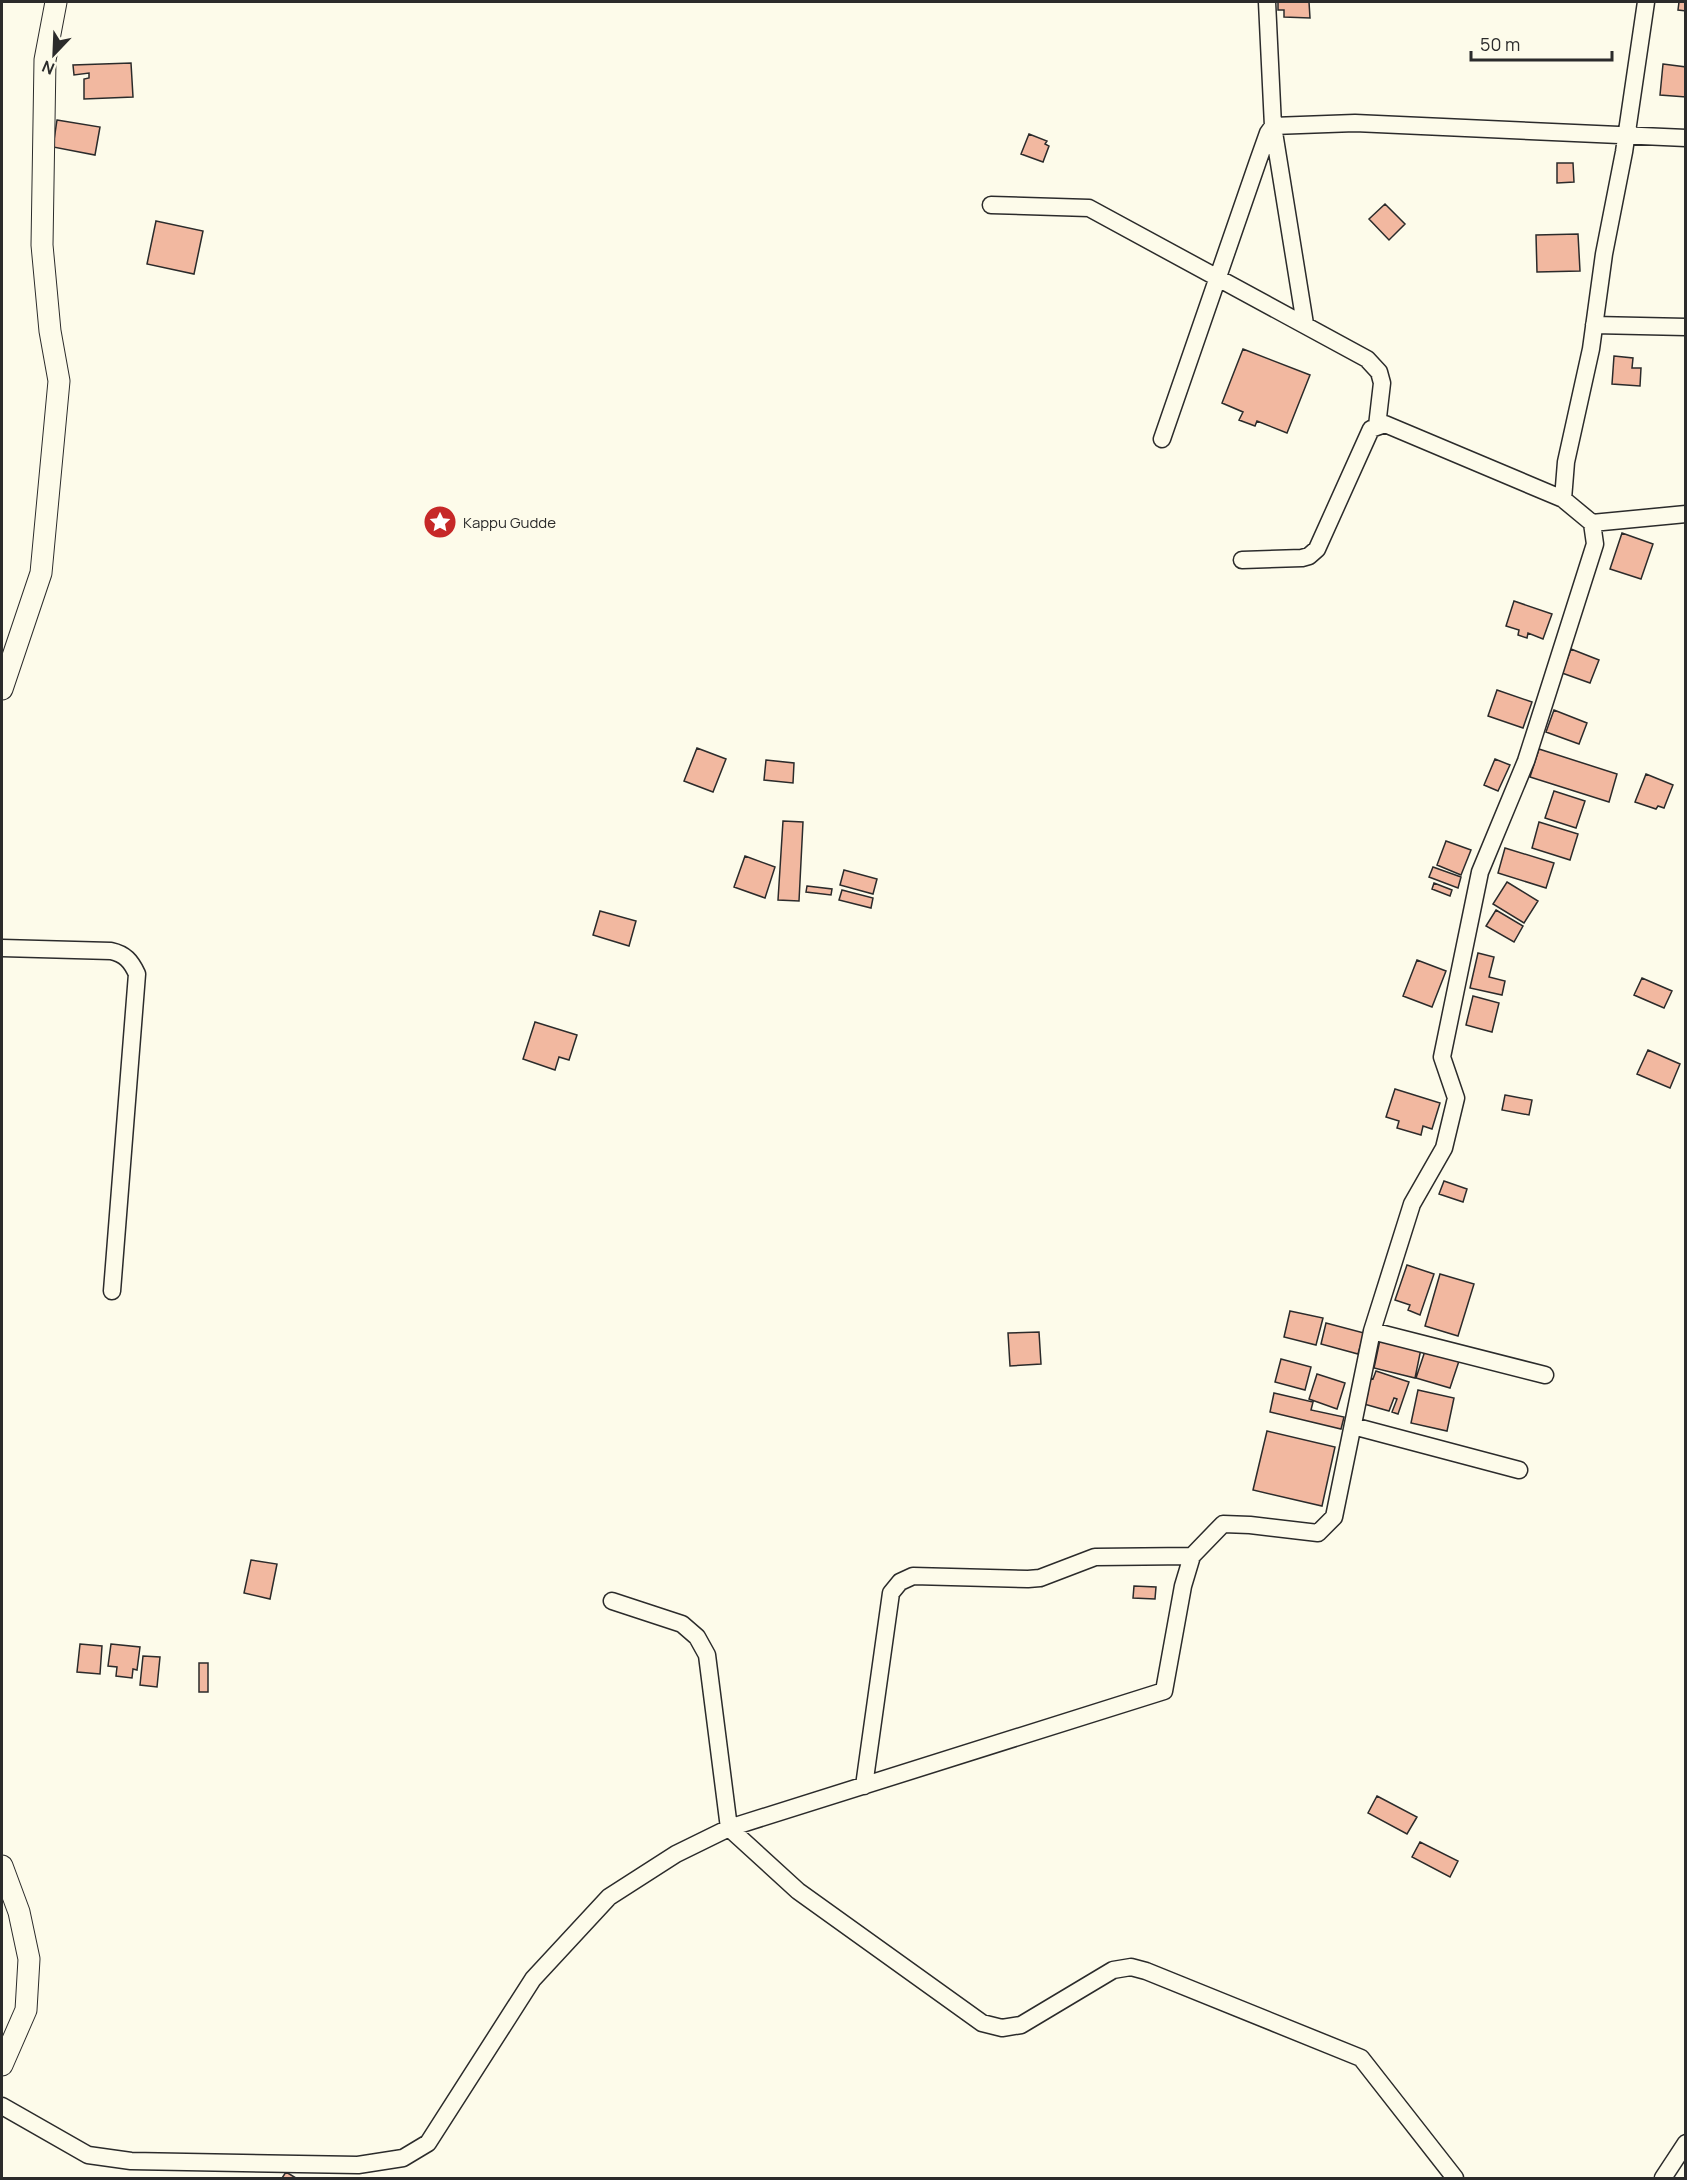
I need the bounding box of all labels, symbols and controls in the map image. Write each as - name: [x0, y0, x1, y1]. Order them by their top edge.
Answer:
- north arrow: [24, 24, 84, 84]
- scale bar: [1471, 24, 1612, 62]
- text: 50 m: [1480, 32, 1520, 56]
- text: N: [39, 55, 58, 80]
- place icon: Kappu Gudde: [422, 504, 458, 540]
- place label: Kappu Gudde: [463, 512, 556, 533]

